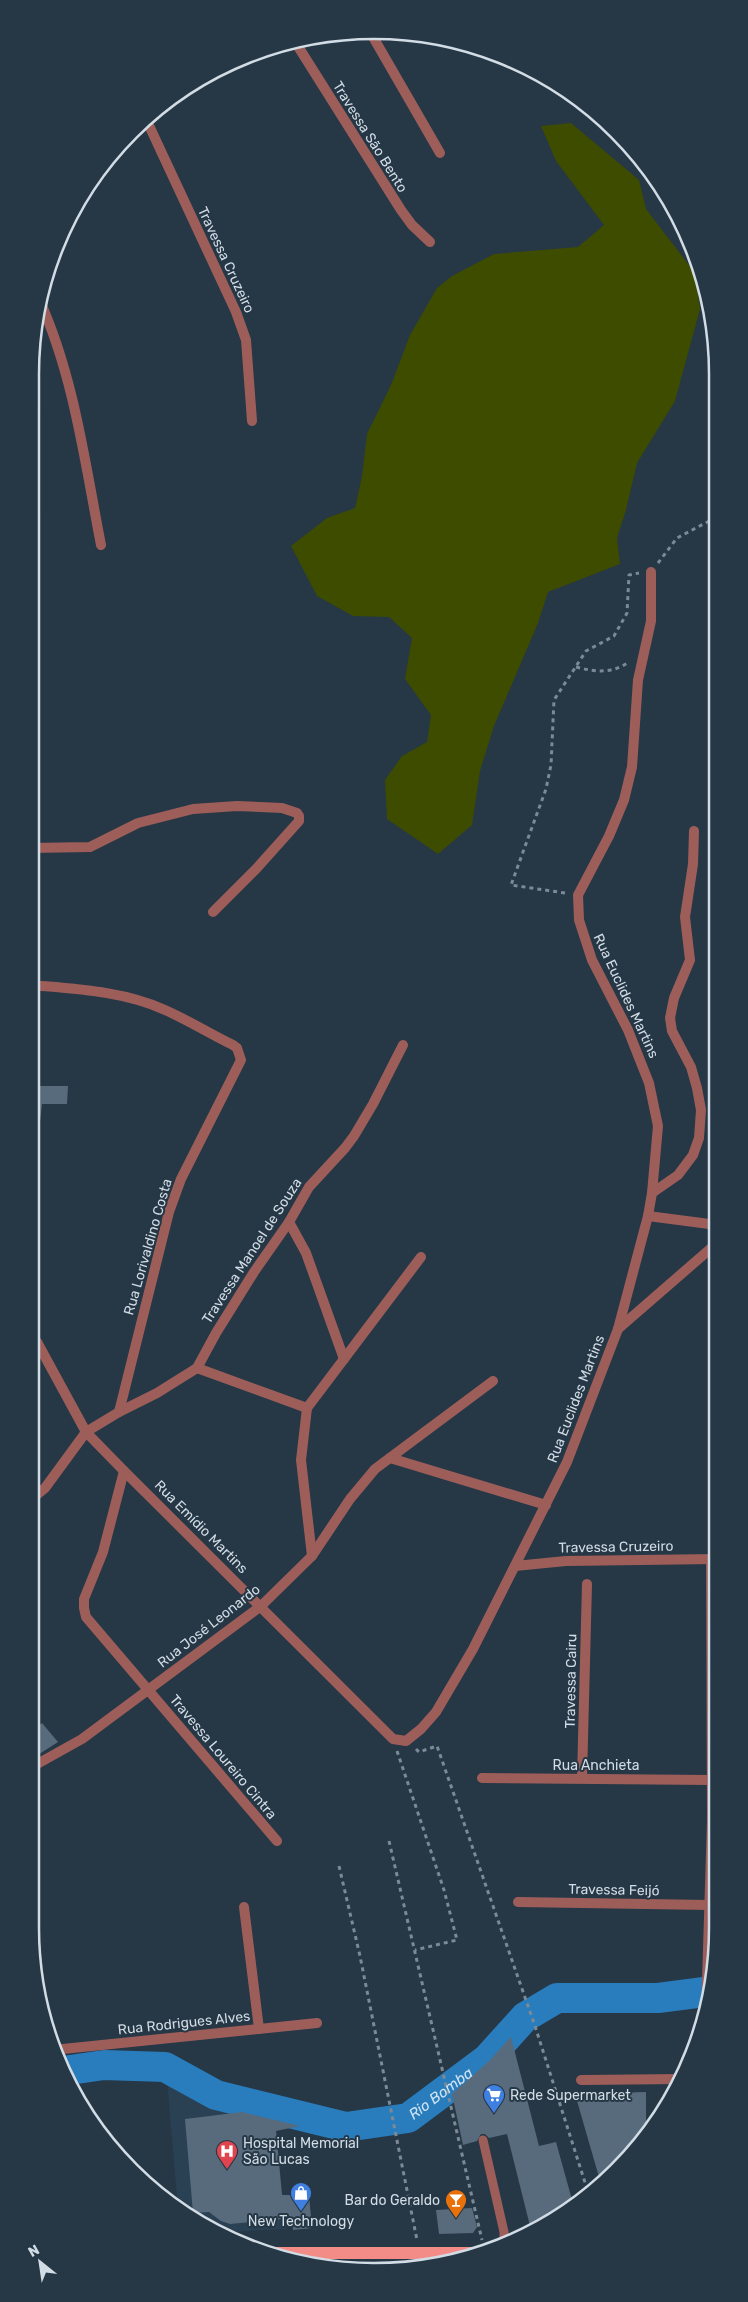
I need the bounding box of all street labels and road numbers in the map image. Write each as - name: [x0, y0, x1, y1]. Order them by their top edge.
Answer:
- street label: Travessa São Bento: [329, 78, 411, 196]
- street label: Travessa Cruzeiro: [194, 204, 258, 316]
- street label: Rua Euclides Martins: [590, 931, 662, 1061]
- street label: Travessa Manoel de Souza: [199, 1175, 305, 1327]
- street label: Rua Lorivaldino Costa: [120, 1177, 176, 1317]
- street label: Rua Euclides Martins: [544, 1333, 608, 1465]
- street label: Rua Emídio Martins: [151, 1477, 251, 1577]
- street label: Travessa Cruzeiro: [558, 1537, 674, 1557]
- street label: Rua José Leonardo: [154, 1581, 264, 1671]
- street label: Travessa Cairu: [562, 1633, 580, 1729]
- street label: Travessa Loureiro Cintra: [166, 1691, 280, 1823]
- street label: Rua Anchieta: [553, 1757, 639, 1774]
- street label: Travessa Feijó: [568, 1881, 660, 1899]
- street label: Rua Rodrigues Alves: [117, 2008, 251, 2038]

